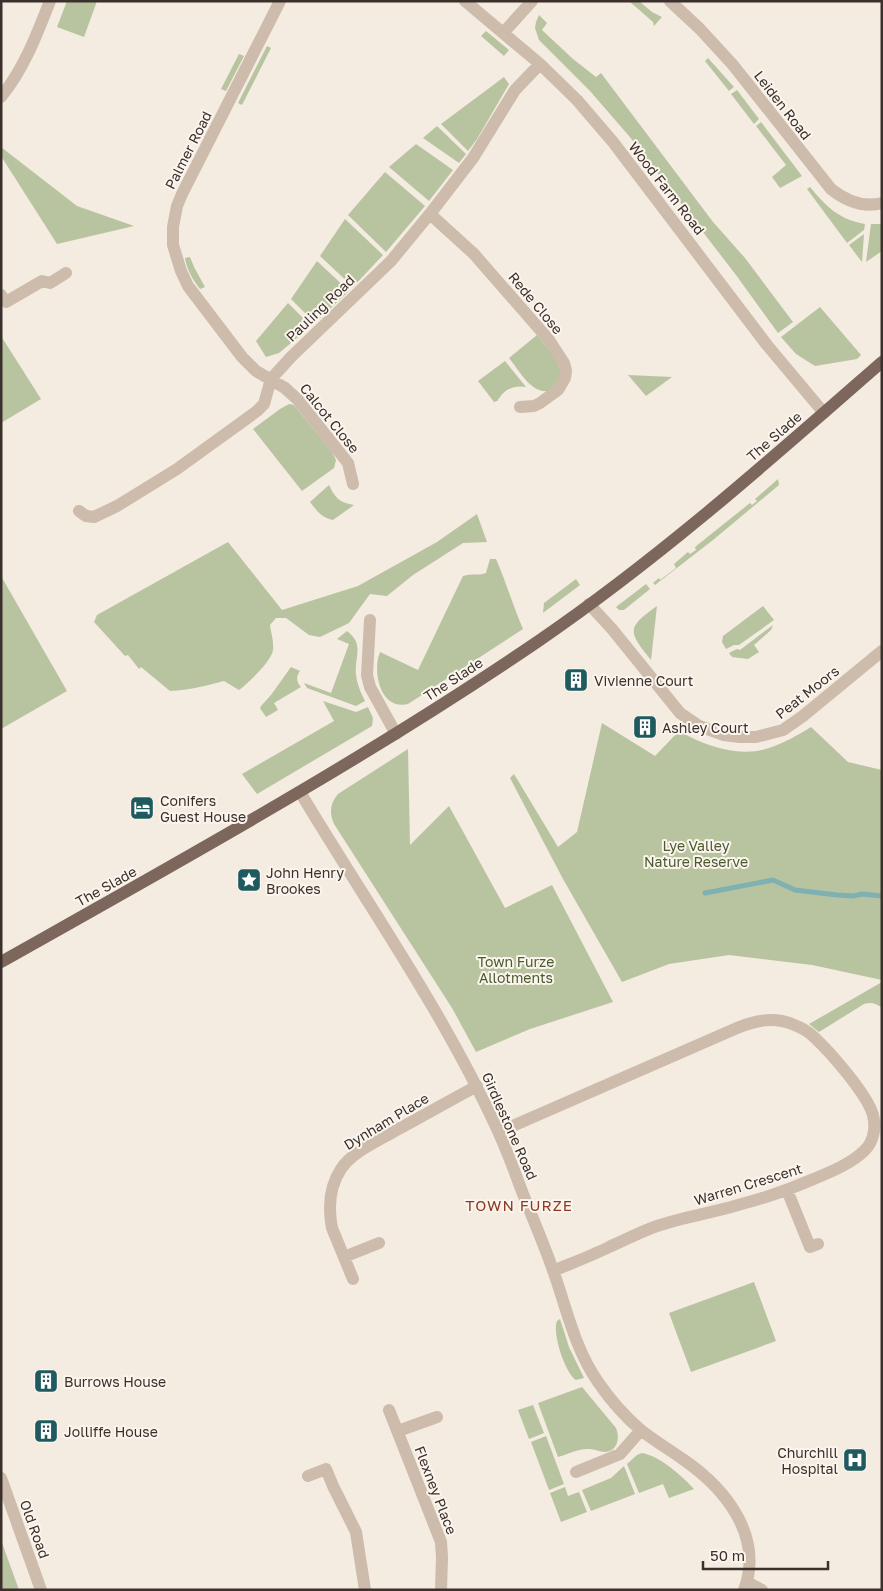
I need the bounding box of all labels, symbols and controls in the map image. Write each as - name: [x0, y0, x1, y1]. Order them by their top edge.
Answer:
- street label: Leiden Road: [751, 67, 815, 143]
- street label: Palmer Road: [161, 108, 215, 192]
- street label: Wood Farm Road: [625, 138, 709, 238]
- street label: Rede Close: [505, 269, 567, 337]
- street label: Pauling Road: [282, 271, 358, 345]
- street label: Calcot Close: [297, 380, 363, 456]
- street label: The Slade: [743, 408, 805, 464]
- street label: The Slade: [420, 654, 486, 704]
- street label: Peat Moors: [772, 662, 842, 722]
- building icon: Vivienne Court: [563, 667, 589, 693]
- place label: Vivienne Court: [594, 672, 693, 689]
- building icon: Ashley Court: [632, 714, 658, 740]
- place label: Ashley Court: [662, 719, 749, 736]
- place label: Conifers Guest House: [160, 792, 246, 825]
- hotel icon: Conifers Guest House: [129, 795, 155, 821]
- park label: Lye Valley Nature Reserve: [644, 837, 748, 870]
- street label: The Slade: [73, 862, 139, 910]
- place label: John Henry Brookes: [266, 864, 344, 897]
- place icon: John Henry Brookes: [236, 867, 262, 893]
- park label: Town Furze Allotments: [478, 953, 554, 986]
- street label: Girdlestone Road: [479, 1070, 541, 1182]
- street label: Dynham Place: [340, 1089, 432, 1153]
- street label: Warren Crescent: [692, 1159, 804, 1209]
- district label: TOWN FURZE: [465, 1196, 573, 1214]
- building icon: Burrows House: [33, 1368, 59, 1394]
- place label: Burrows House: [64, 1373, 166, 1390]
- building icon: Jolliffe House: [33, 1418, 59, 1444]
- place label: Jolliffe House: [64, 1423, 158, 1440]
- street label: Flexney Place: [411, 1443, 461, 1537]
- place label: Churchill Hospital: [777, 1444, 838, 1477]
- hospital icon: Churchill Hospital: [842, 1447, 868, 1473]
- street label: Old Road: [17, 1497, 53, 1561]
- scale bar: [703, 1538, 828, 1570]
- text: 50 m: [710, 1546, 745, 1564]

